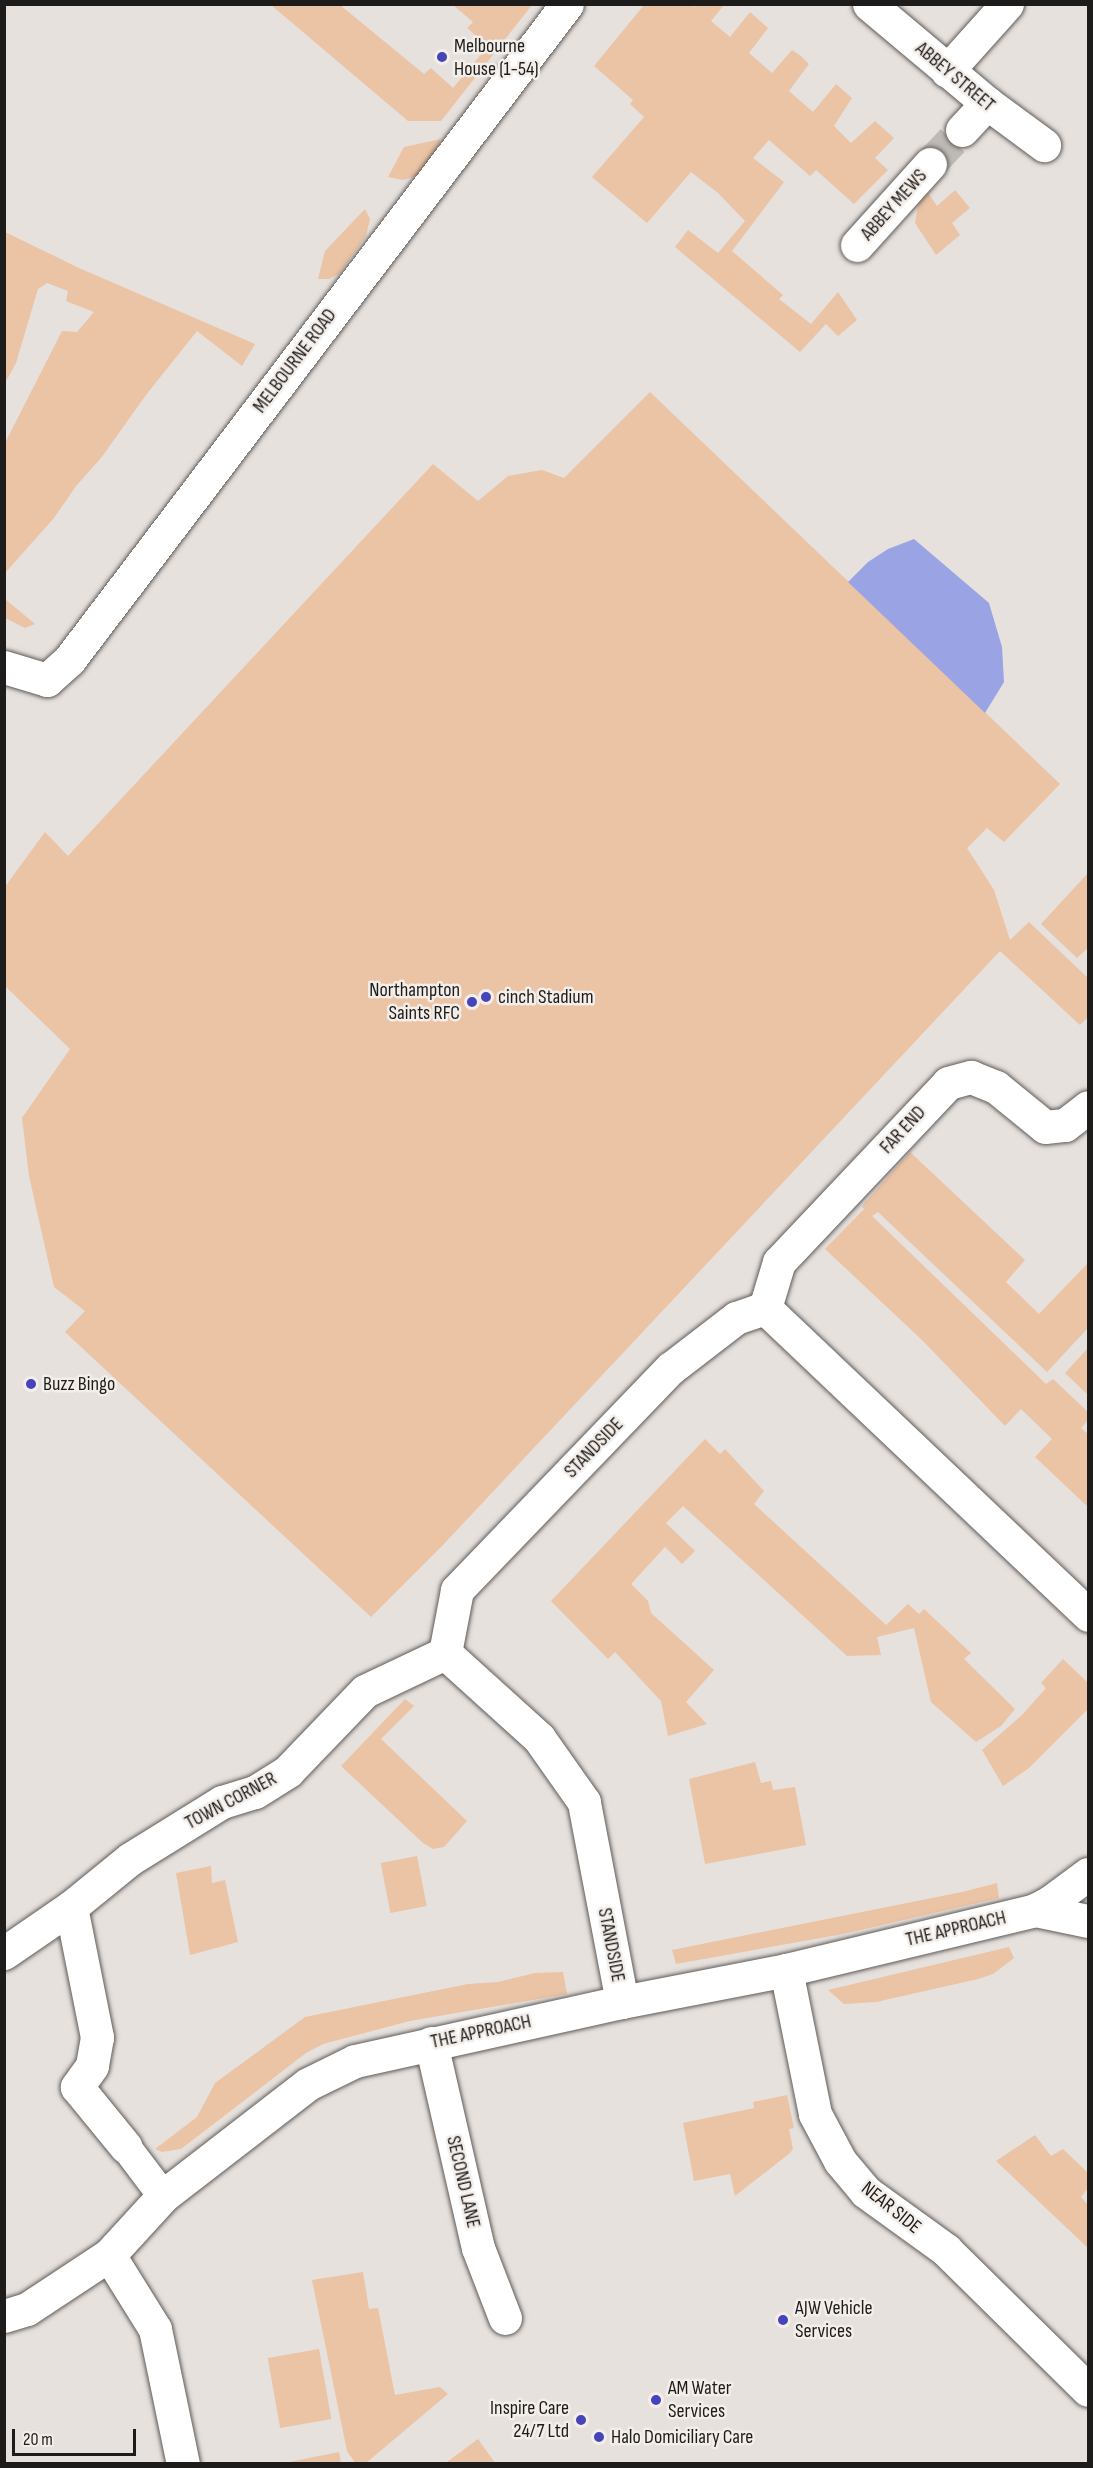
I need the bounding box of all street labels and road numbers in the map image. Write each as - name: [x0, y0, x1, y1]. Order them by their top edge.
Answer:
- street label: ABBEY STREET: [910, 37, 1000, 117]
- street label: ABBEY MEWS: [856, 164, 932, 246]
- street label: MELBOURNE ROAD: [248, 304, 342, 418]
- street label: FAR END: [875, 1101, 931, 1159]
- street label: STANDSIDE: [559, 1413, 629, 1483]
- street label: TOWN CORNER: [181, 1767, 281, 1835]
- street label: STANDSIDE: [592, 1906, 630, 1984]
- street label: THE APPROACH: [903, 1906, 1009, 1952]
- street label: THE APPROACH: [428, 2010, 534, 2054]
- street label: SECOND LANE: [441, 2134, 485, 2230]
- street label: NEAR SIDE: [856, 2177, 926, 2239]

